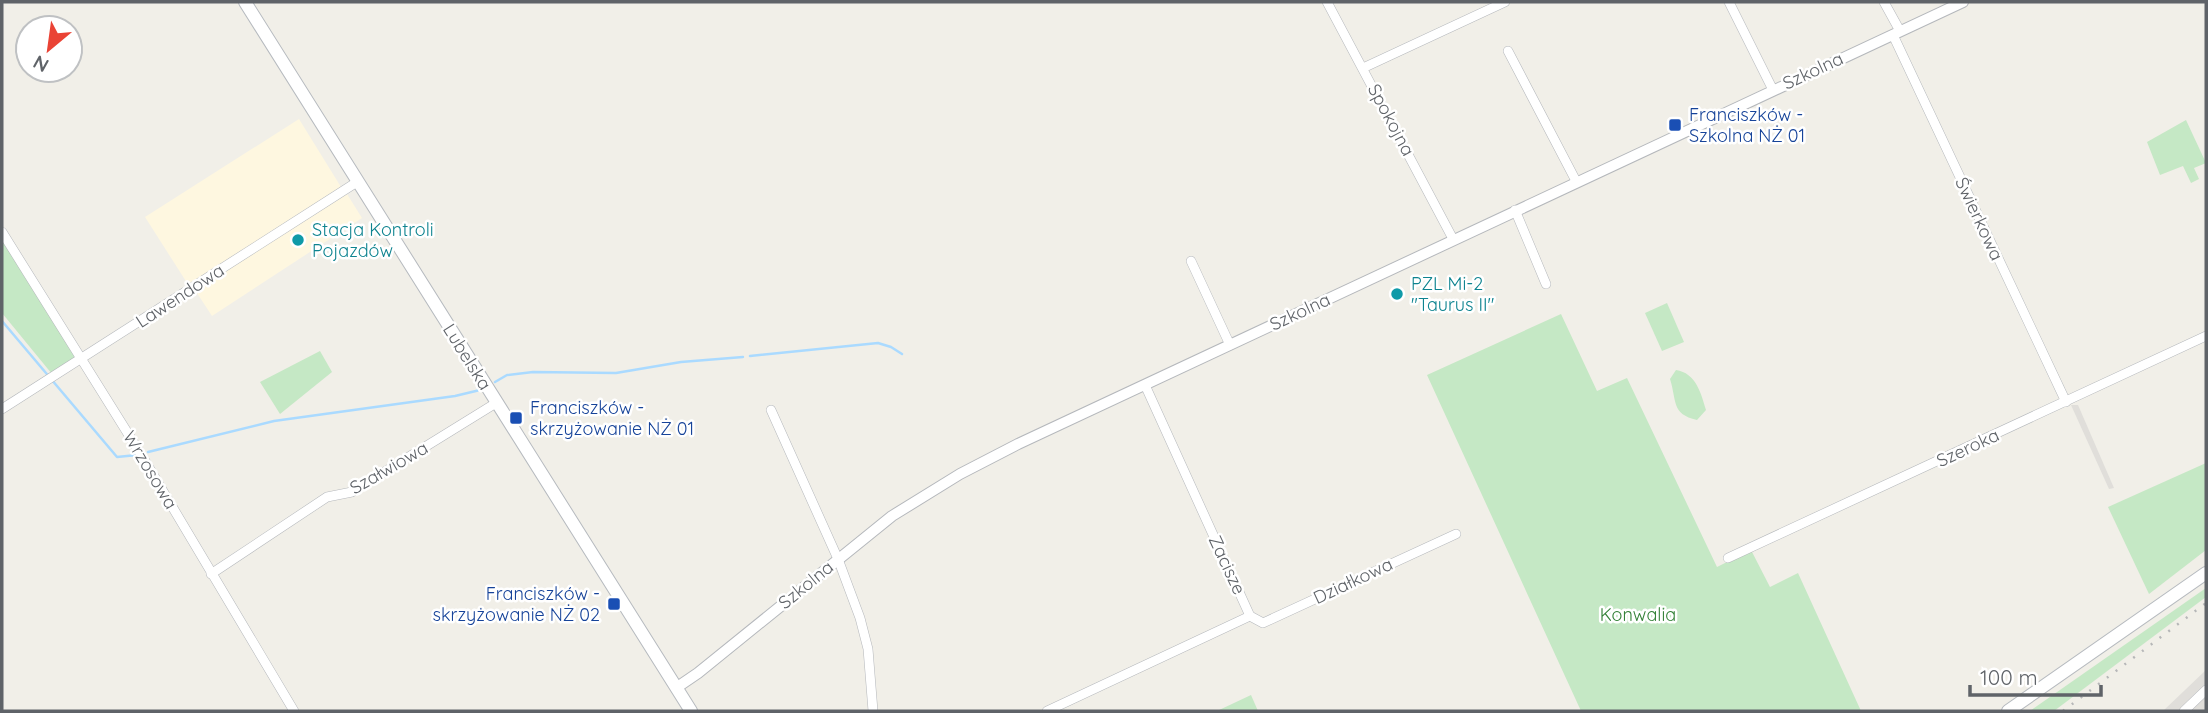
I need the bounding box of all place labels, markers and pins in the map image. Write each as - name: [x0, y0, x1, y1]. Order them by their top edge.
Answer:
- place label: Franciszków - Szkolna NŻ 01: [1689, 103, 1805, 147]
- marker: Franciszków - Szkolna NŻ 01: [1667, 117, 1683, 133]
- place label: Stacja Kontroli Pojazdów: [312, 218, 434, 262]
- marker: Stacja Kontroli Pojazdów: [290, 232, 306, 248]
- place label: PZL Mi-2 "Taurus II": [1411, 272, 1494, 316]
- marker: PZL Mi-2 "Taurus II": [1389, 286, 1405, 302]
- place label: Franciszków - skrzyżowanie NŻ 01: [530, 396, 694, 440]
- marker: Franciszków - skrzyżowanie NŻ 01: [508, 410, 524, 426]
- place label: Franciszków - skrzyżowanie NŻ 02: [433, 582, 600, 626]
- marker: Franciszków - skrzyżowanie NŻ 02: [606, 596, 622, 612]

